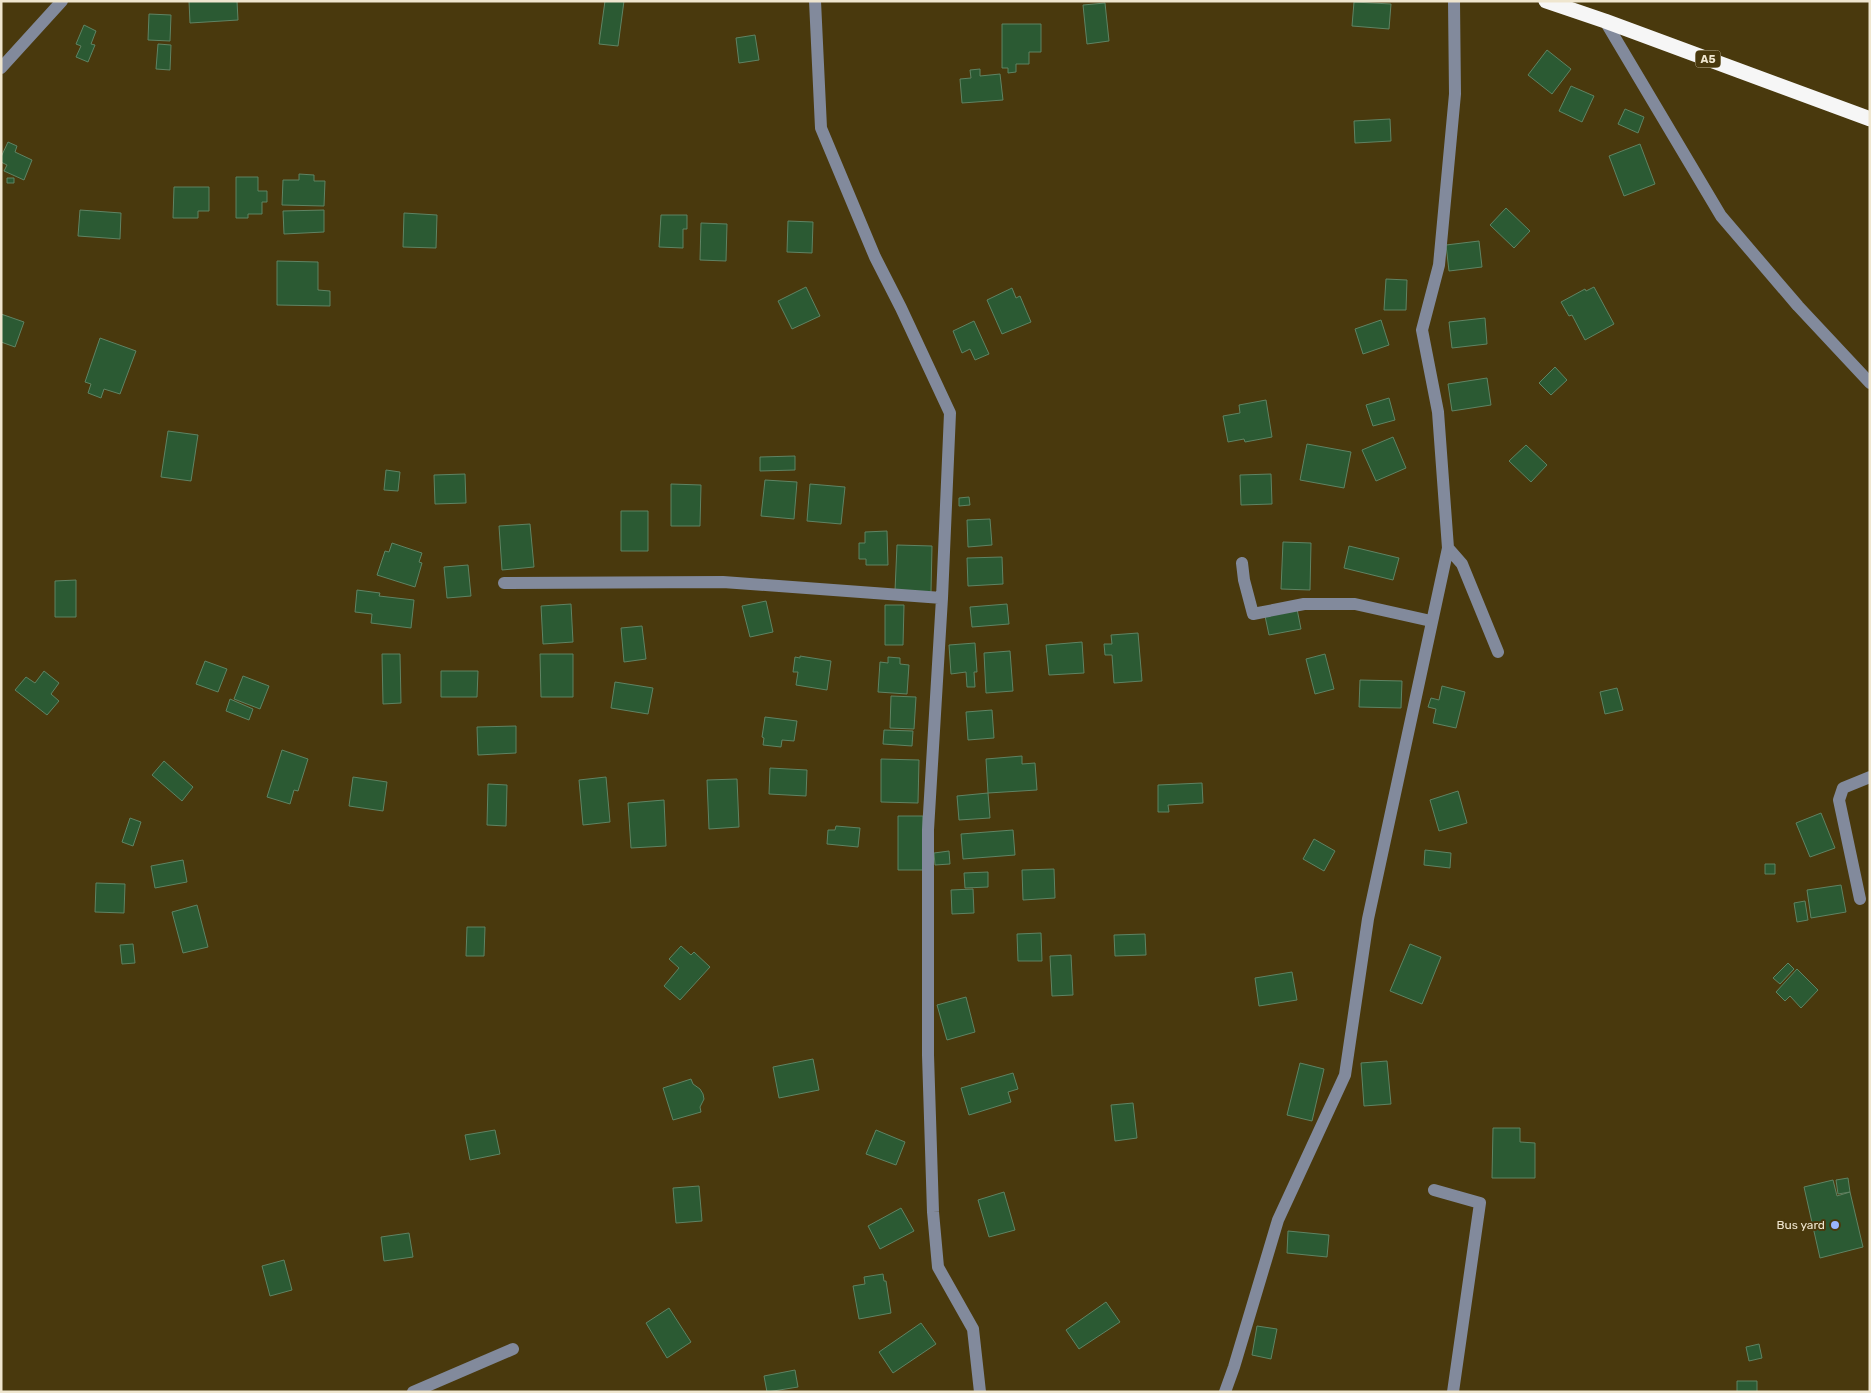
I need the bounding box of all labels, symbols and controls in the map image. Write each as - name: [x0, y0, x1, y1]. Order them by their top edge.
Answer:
- road number: A5: [1696, 51, 1720, 68]
- place label: Bus yard: [1776, 1218, 1825, 1232]
- marker: Bus yard: [1829, 1219, 1841, 1231]

